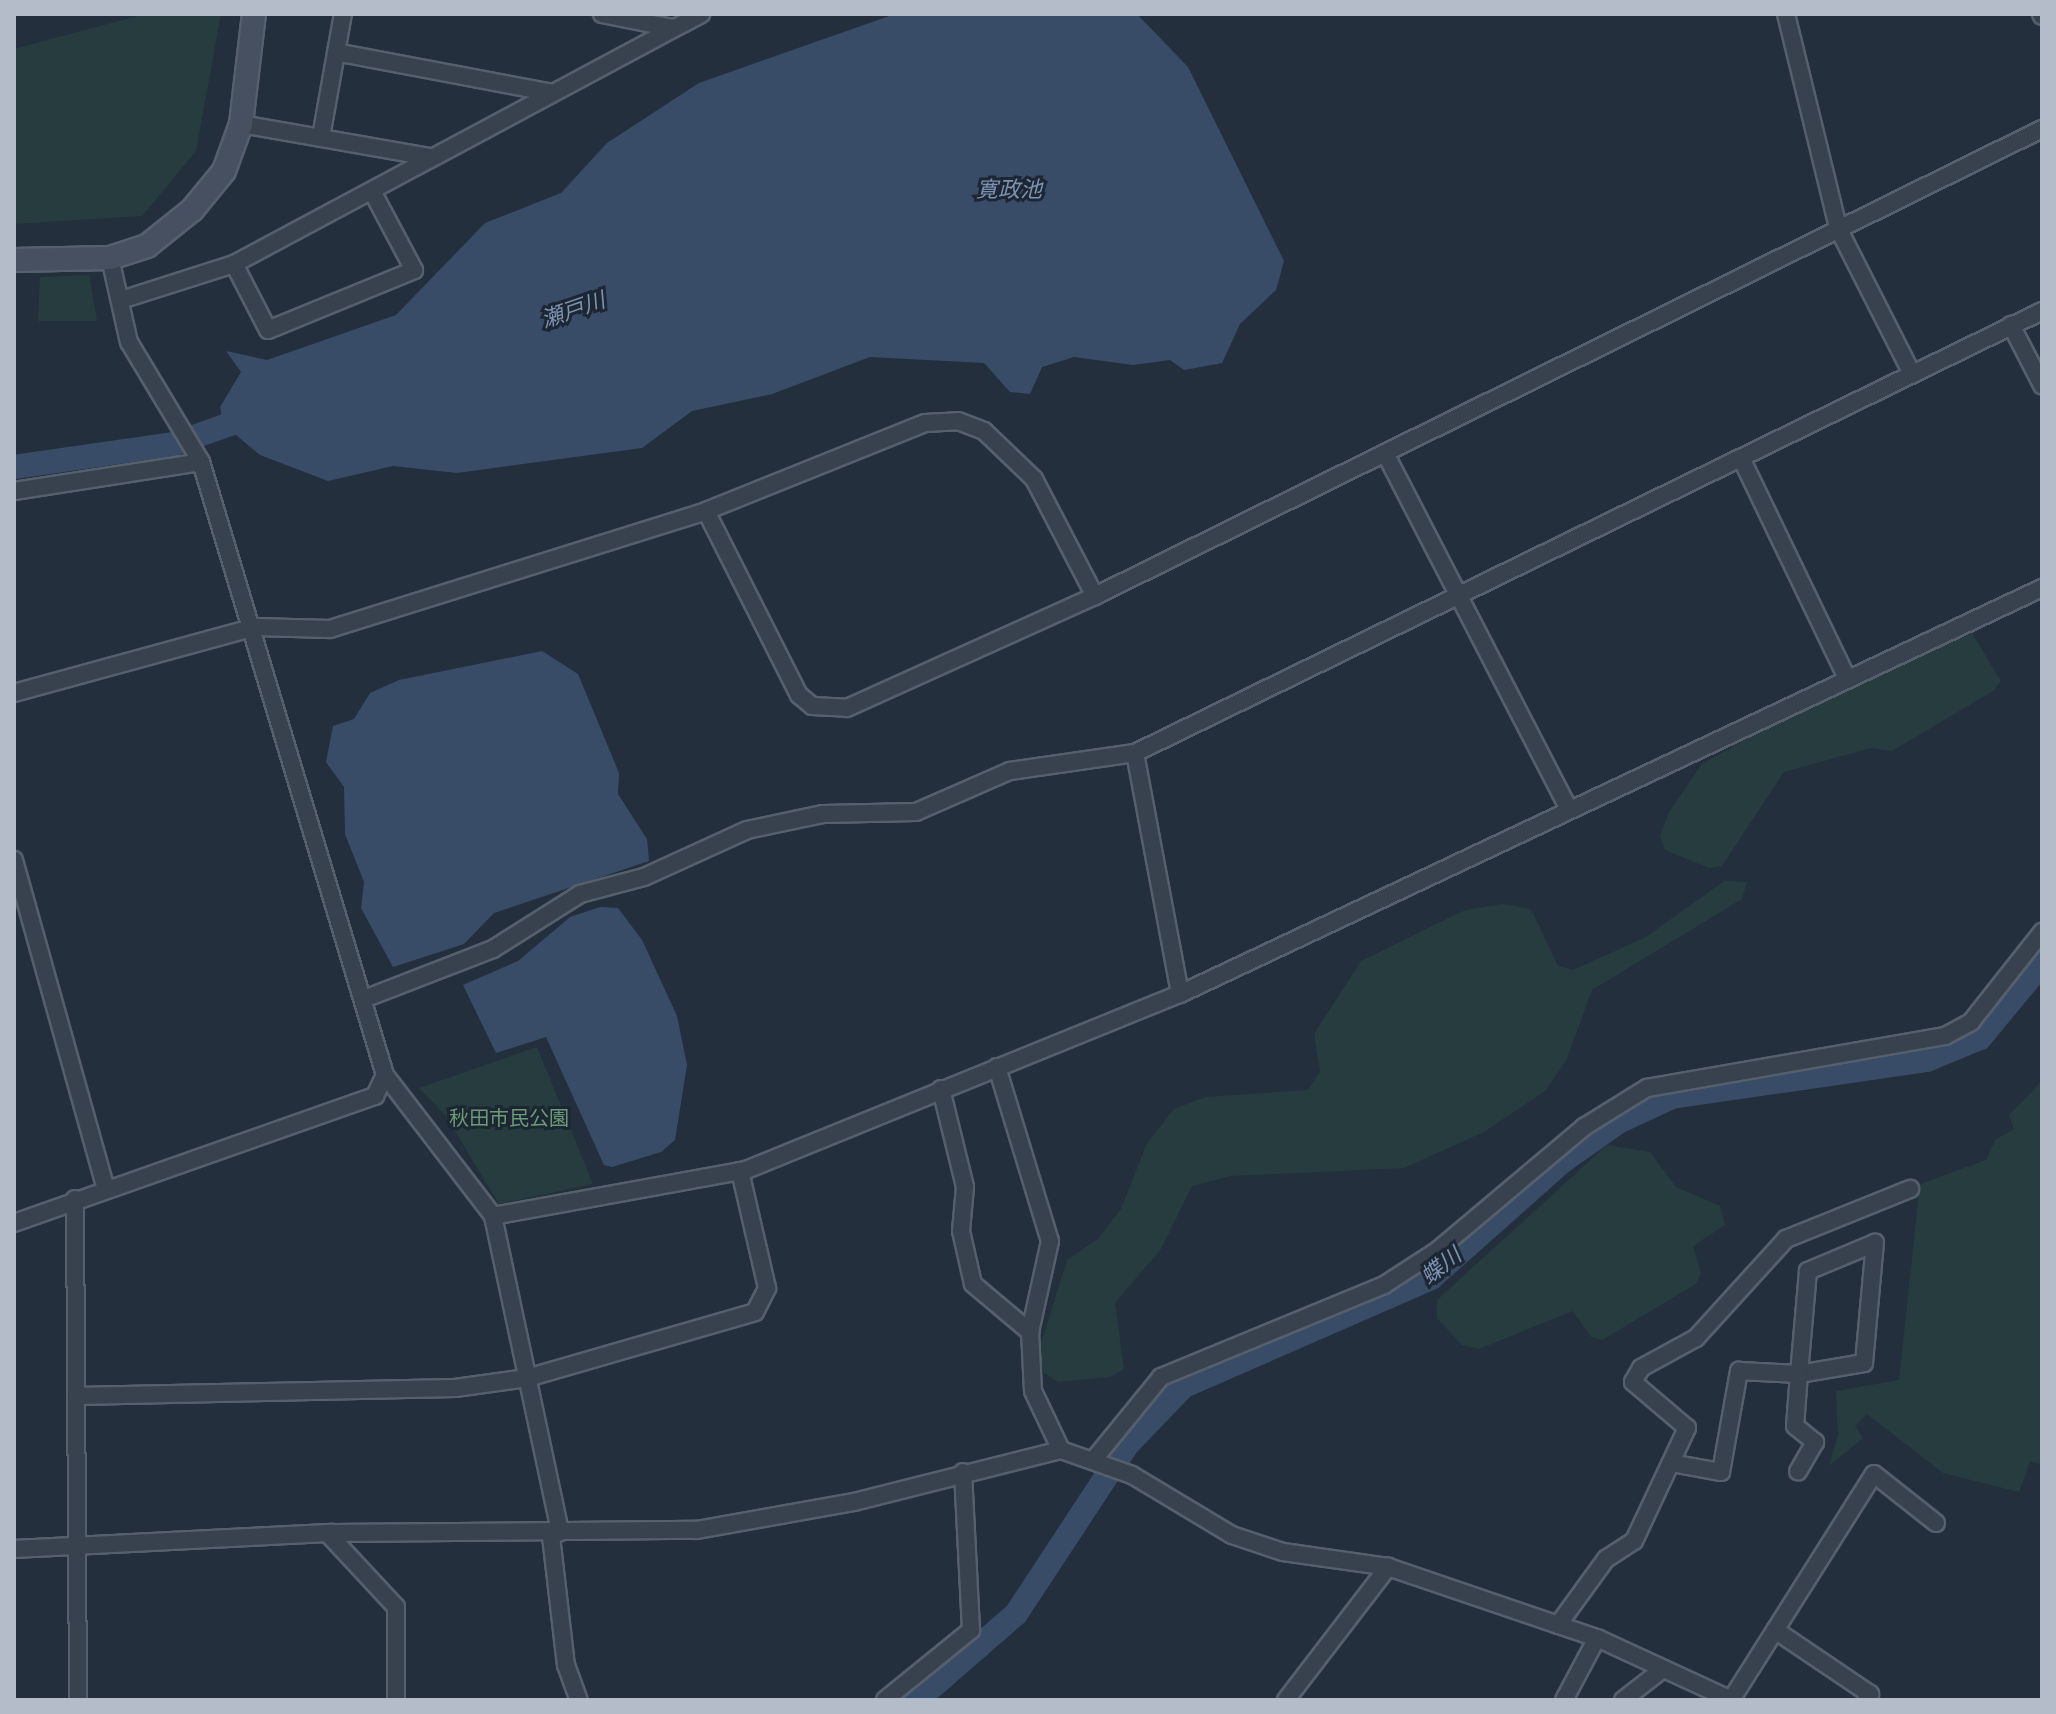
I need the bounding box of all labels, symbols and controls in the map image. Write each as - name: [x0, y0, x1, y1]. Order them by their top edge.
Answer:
- water label: 寛政池: [976, 177, 1042, 203]
- water label: 瀬戸川: [538, 287, 608, 333]
- park label: 秋田市民公園: [449, 1105, 569, 1129]
- water label: 蝶川: [1416, 1242, 1466, 1290]

